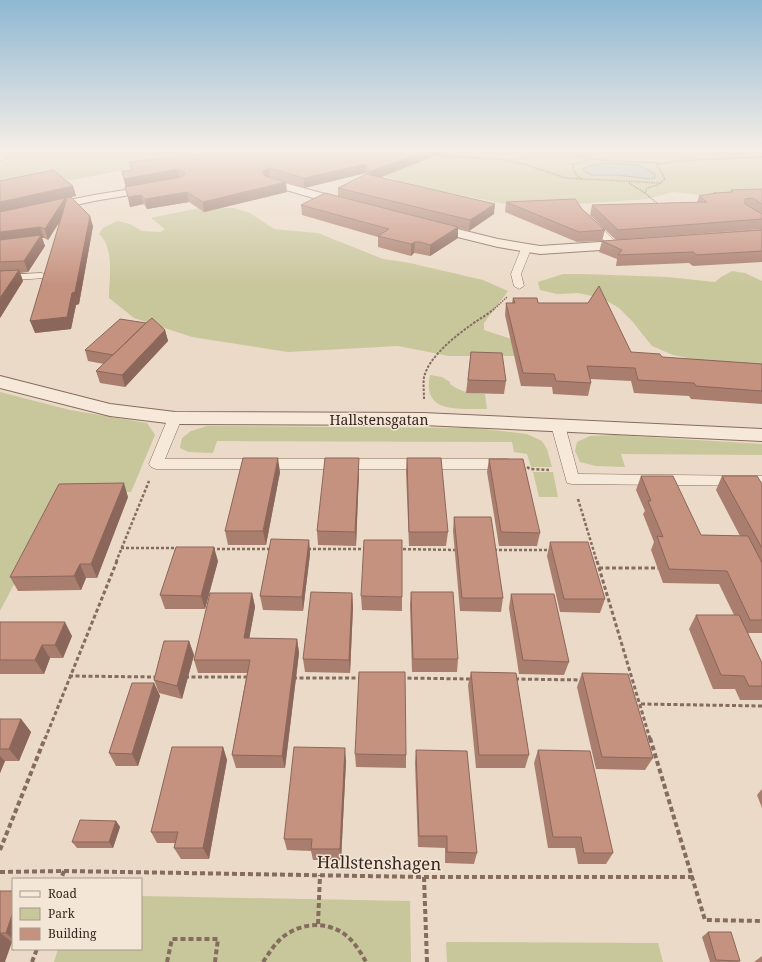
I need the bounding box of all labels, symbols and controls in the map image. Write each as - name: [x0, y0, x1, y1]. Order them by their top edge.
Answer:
- street label: Hallstensgatan: [330, 410, 429, 429]
- street label: Hallstenshagen: [317, 850, 442, 875]
- legend: [12, 878, 142, 950]
- text: Road: [48, 885, 78, 902]
- text: Park: [48, 905, 76, 922]
- text: Building: [48, 925, 97, 942]

